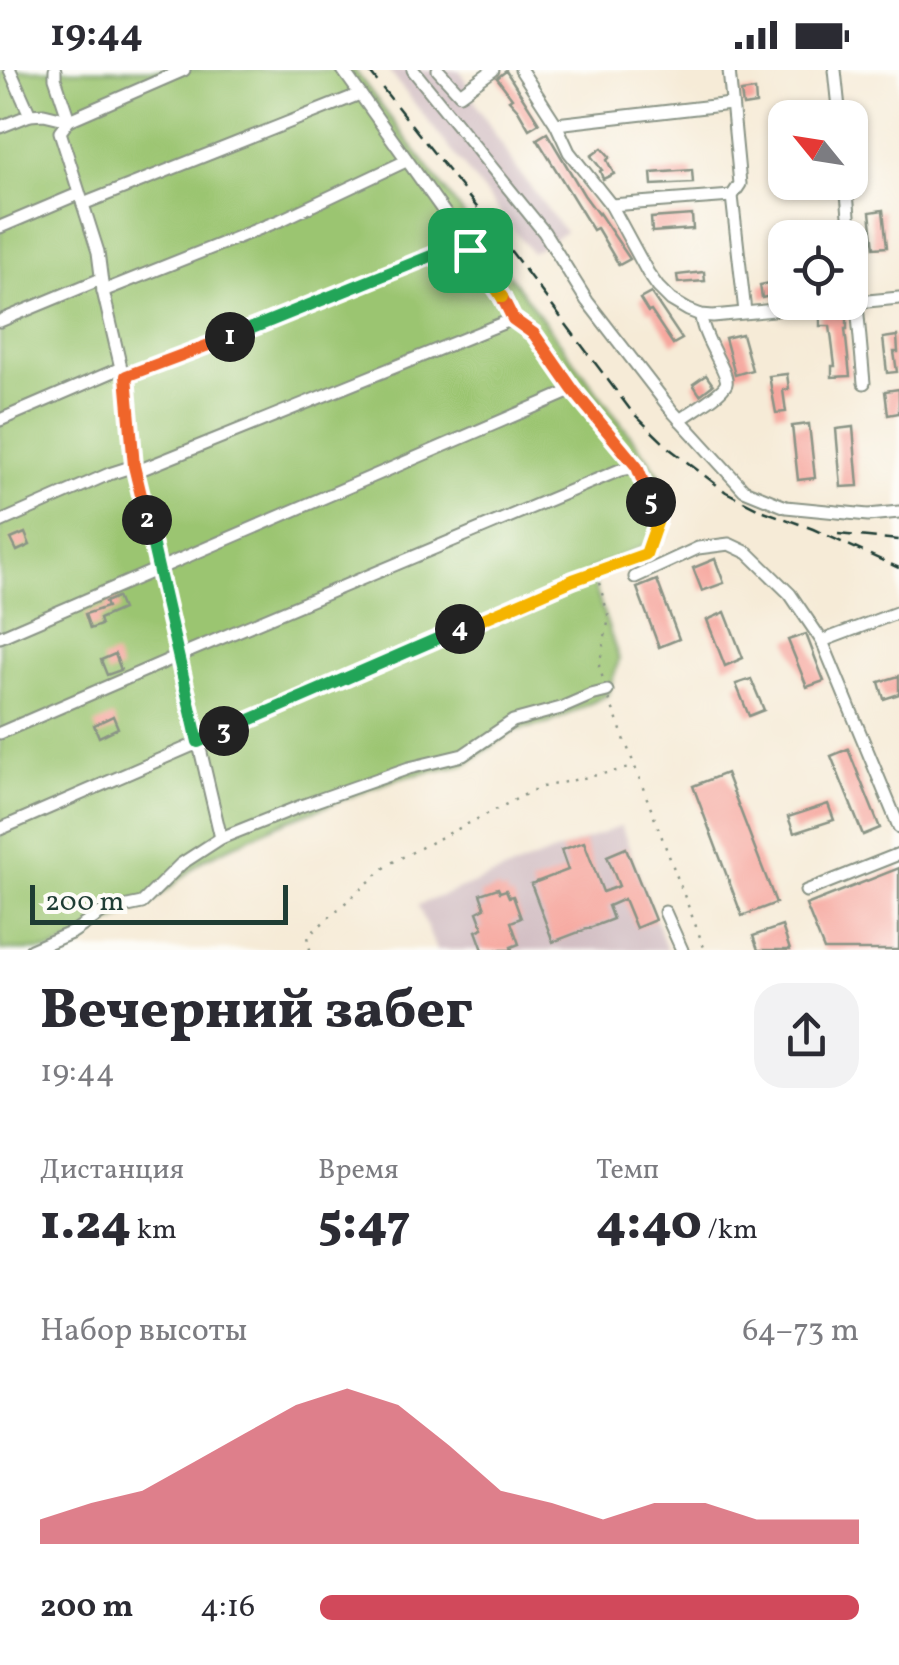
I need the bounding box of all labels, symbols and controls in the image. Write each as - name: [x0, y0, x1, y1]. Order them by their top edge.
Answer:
- text: 19:44: [50, 9, 143, 62]
- north arrow: [768, 100, 868, 200]
- map controls: [768, 100, 868, 320]
- pin: [428, 208, 513, 293]
- button: locate: [768, 220, 868, 320]
- icon: arrive: [443, 223, 498, 278]
- pin: 1: [205, 312, 255, 362]
- text: 1: [224, 317, 236, 356]
- pin: 5: [626, 477, 676, 527]
- text: 5: [644, 482, 658, 521]
- pin: 2: [122, 495, 172, 545]
- text: 2: [140, 500, 154, 539]
- pin: 4: [435, 604, 485, 654]
- text: 4: [452, 609, 468, 648]
- pin: 3: [199, 706, 249, 756]
- text: 3: [217, 711, 231, 750]
- scale bar: [30, 880, 288, 924]
- text: 200 m: [45, 883, 124, 922]
- text: Вечерний забег: [40, 975, 473, 1051]
- button: share: [754, 983, 859, 1088]
- text: 19:44: [40, 1051, 115, 1095]
- text: Дистанция: [40, 1151, 184, 1190]
- text: Время: [318, 1151, 399, 1190]
- text: Темп: [596, 1151, 659, 1190]
- text: 1.24: [40, 1190, 131, 1260]
- text: 5:47: [318, 1190, 411, 1260]
- text: 4:40: [596, 1190, 702, 1260]
- text: km: [131, 1211, 177, 1250]
- text: /km: [702, 1211, 758, 1250]
- text: Набор высоты: [40, 1310, 247, 1354]
- text: 64–73 m: [742, 1310, 859, 1354]
- text: 200 m: [40, 1586, 134, 1630]
- text: 4:16: [200, 1586, 255, 1630]

